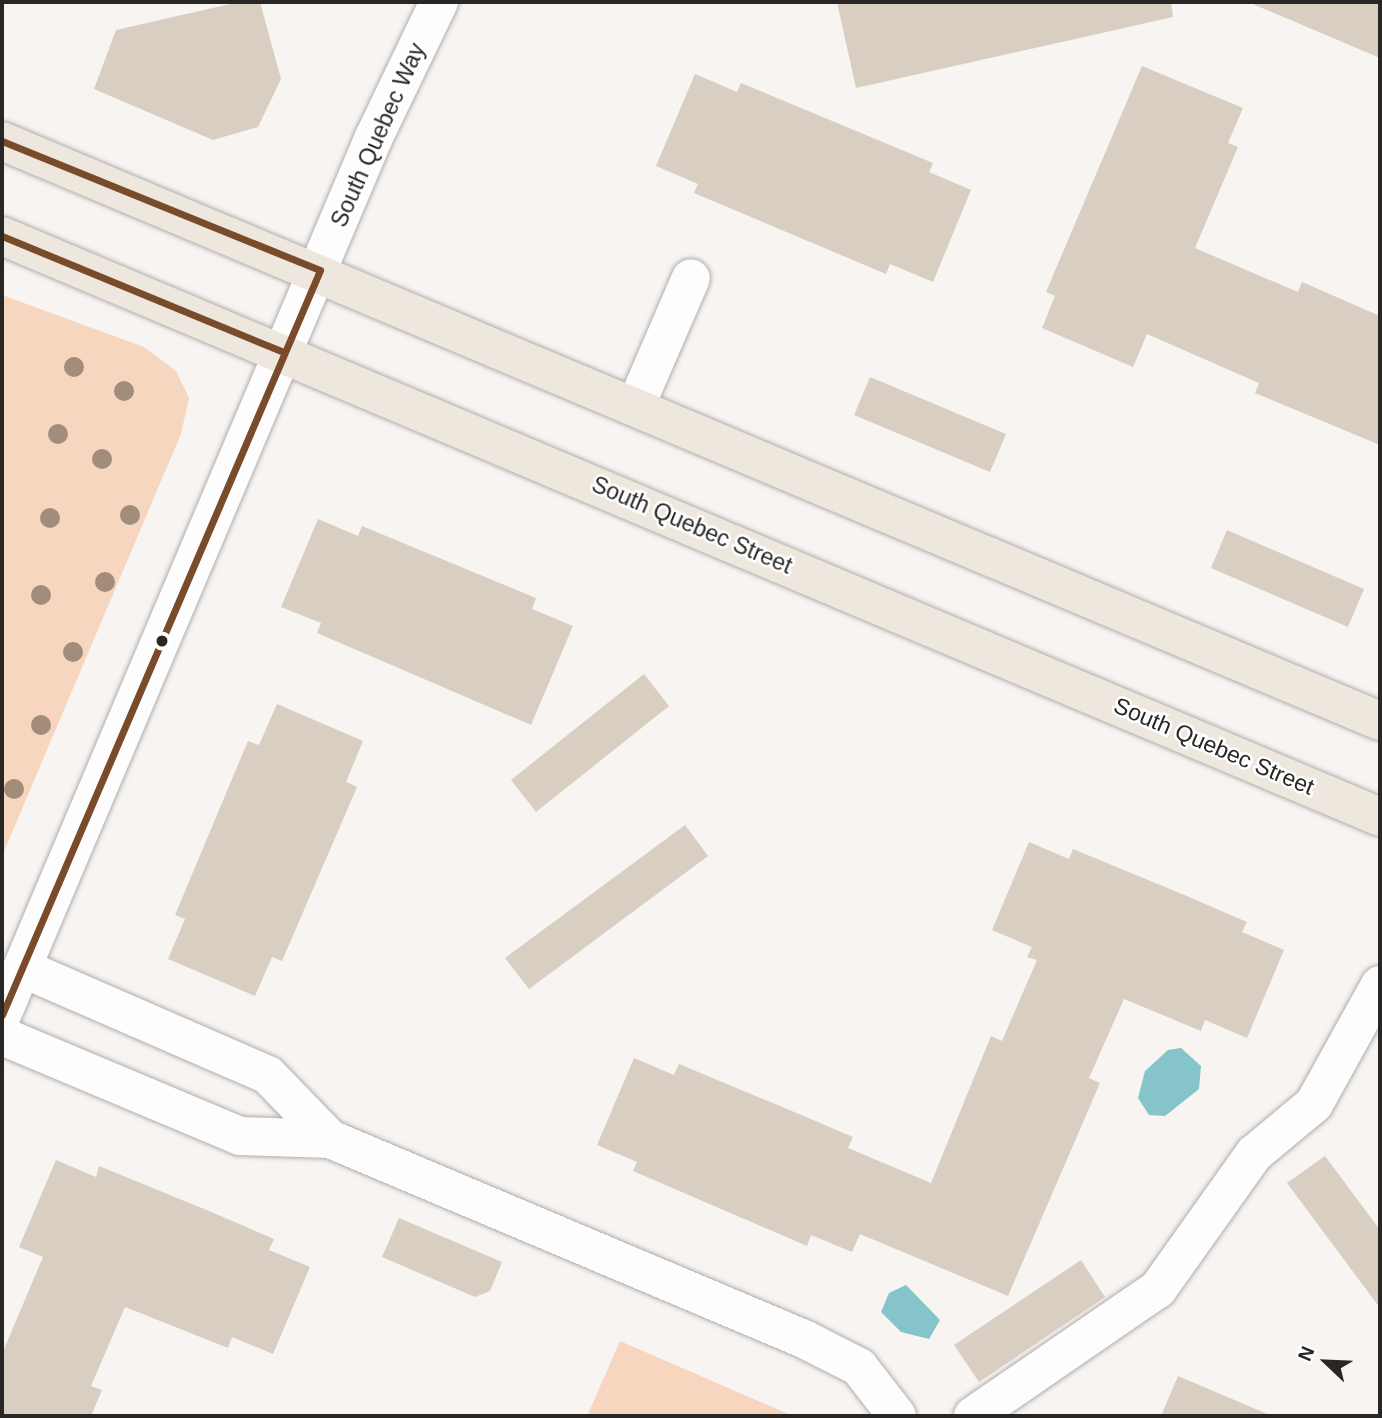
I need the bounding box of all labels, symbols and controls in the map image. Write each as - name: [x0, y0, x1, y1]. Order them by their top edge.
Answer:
- street label: South Quebec Way: [325, 39, 431, 231]
- street label: South Quebec Street: [588, 470, 796, 580]
- unlabelled marker: [155, 634, 169, 648]
- street label: South Quebec Street: [1110, 691, 1318, 801]
- north arrow: [1291, 1327, 1361, 1397]
- text: N: [1294, 1343, 1319, 1364]

